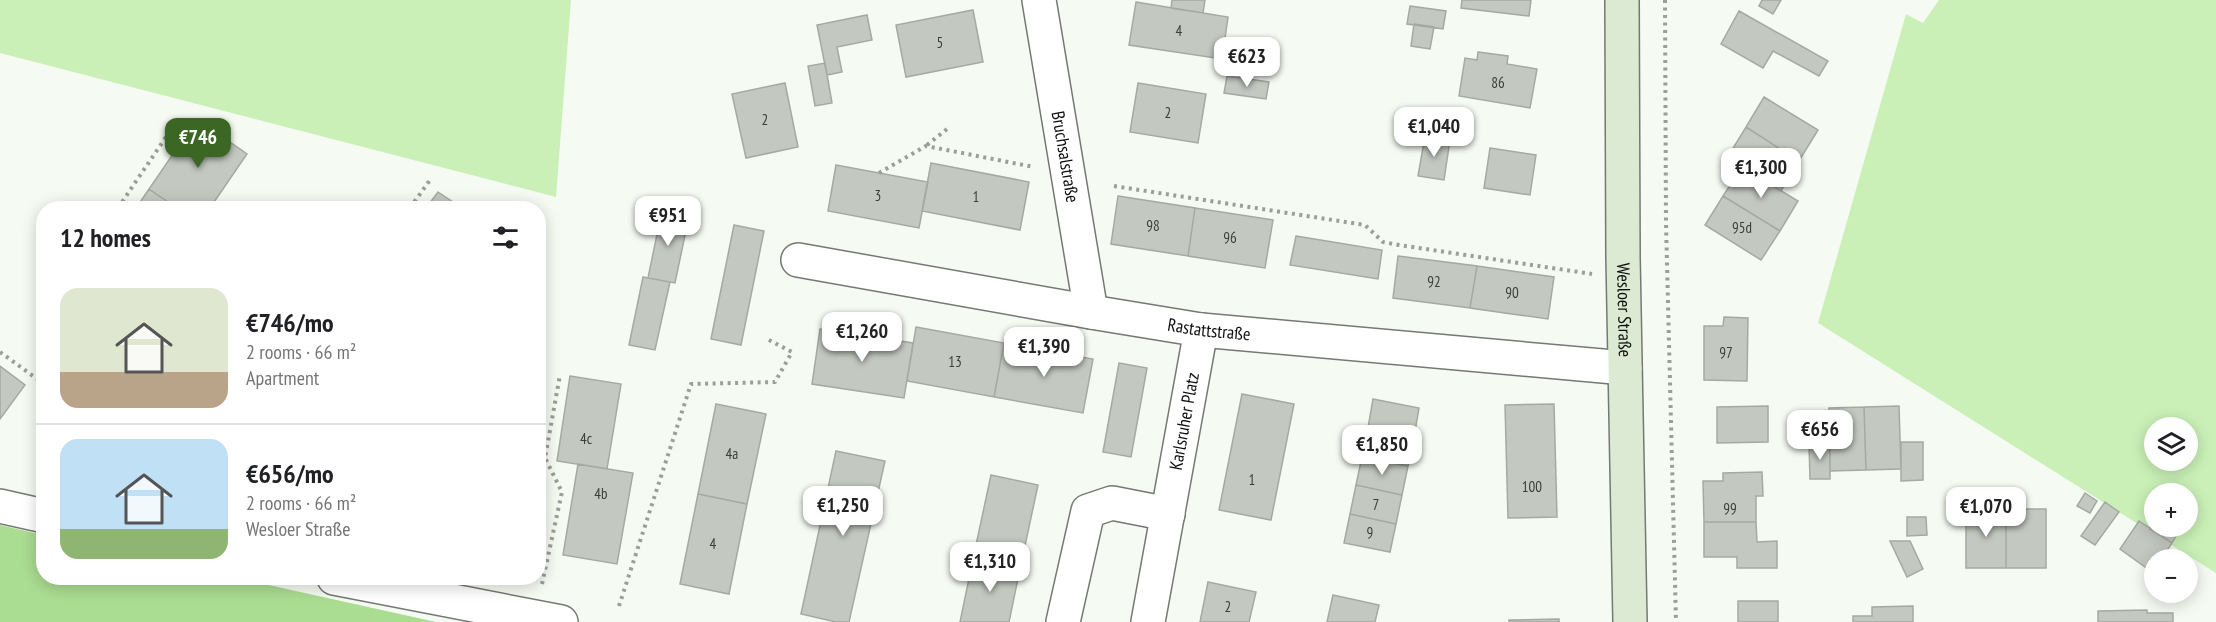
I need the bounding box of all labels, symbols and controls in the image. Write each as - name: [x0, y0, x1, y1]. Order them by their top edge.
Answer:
- house number: 4: [1176, 21, 1183, 40]
- house number: 5: [937, 33, 943, 52]
- pin: €623: [1211, 37, 1283, 88]
- text: €623: [1228, 43, 1266, 69]
- house number: 86: [1491, 73, 1505, 92]
- house number: 2: [1165, 103, 1171, 122]
- pin: €1,040: [1385, 107, 1483, 158]
- street label: Bruchsalstraße: [1047, 109, 1085, 204]
- house number: 2: [762, 110, 768, 129]
- text: €1,040: [1408, 113, 1460, 139]
- pin: €746: [162, 118, 234, 169]
- text: €746: [179, 124, 217, 150]
- pin: €1,300: [1712, 148, 1810, 199]
- text: €1,300: [1735, 154, 1787, 180]
- house number: 3: [875, 186, 881, 205]
- house number: 1: [973, 187, 979, 206]
- pin: €951: [632, 196, 704, 247]
- text: €951: [649, 202, 687, 228]
- house number: 98: [1146, 216, 1160, 235]
- house number: 95d: [1732, 218, 1752, 237]
- text: 12 homes: [60, 221, 151, 254]
- icon: filters: [489, 221, 522, 254]
- house number: 96: [1223, 228, 1237, 247]
- street label: Wesloer Straße: [1612, 263, 1637, 357]
- house number: 92: [1427, 272, 1441, 291]
- house number: 90: [1505, 283, 1519, 302]
- text: €746/mo: [246, 306, 334, 339]
- icon: home: [108, 312, 180, 384]
- pin: €1,260: [813, 312, 911, 363]
- street label: Rastattstraße: [1166, 313, 1252, 345]
- text: €1,260: [836, 318, 888, 344]
- pin: €1,390: [995, 327, 1093, 378]
- text: €1,390: [1018, 333, 1070, 359]
- text: 2 rooms · 66 m²: [246, 339, 356, 365]
- house number: 97: [1719, 343, 1733, 362]
- house number: 13: [948, 352, 962, 371]
- text: Apartment: [246, 365, 319, 391]
- street label: Karlsruher Platz: [1164, 371, 1204, 472]
- pin: €656: [1784, 410, 1856, 461]
- text: €656: [1801, 416, 1839, 442]
- map controls: [2144, 417, 2198, 603]
- button: layers: [2144, 417, 2198, 471]
- pin: €1,850: [1333, 425, 1431, 476]
- house number: 4c: [580, 429, 593, 448]
- text: €1,850: [1356, 431, 1408, 457]
- house number: 4a: [726, 444, 738, 463]
- text: €656/mo: [246, 457, 334, 490]
- icon: home: [108, 463, 180, 535]
- house number: 1: [1249, 470, 1255, 489]
- house number: 100: [1522, 477, 1542, 496]
- button: +: [2144, 483, 2198, 537]
- house number: 4b: [594, 484, 608, 503]
- pin: €1,250: [794, 486, 892, 537]
- pin: €1,070: [1937, 487, 2035, 538]
- text: 2 rooms · 66 m²: [246, 490, 356, 516]
- text: €1,250: [817, 492, 869, 518]
- text: €1,070: [1960, 493, 2012, 519]
- house number: 7: [1373, 495, 1379, 514]
- house number: 99: [1723, 499, 1737, 518]
- text: Wesloer Straße: [246, 516, 351, 542]
- house number: 9: [1367, 523, 1373, 542]
- house number: 4: [710, 534, 717, 553]
- pin: €1,310: [941, 542, 1039, 593]
- text: €1,310: [964, 548, 1016, 574]
- button: −: [2144, 549, 2198, 603]
- house number: 2: [1225, 597, 1231, 616]

